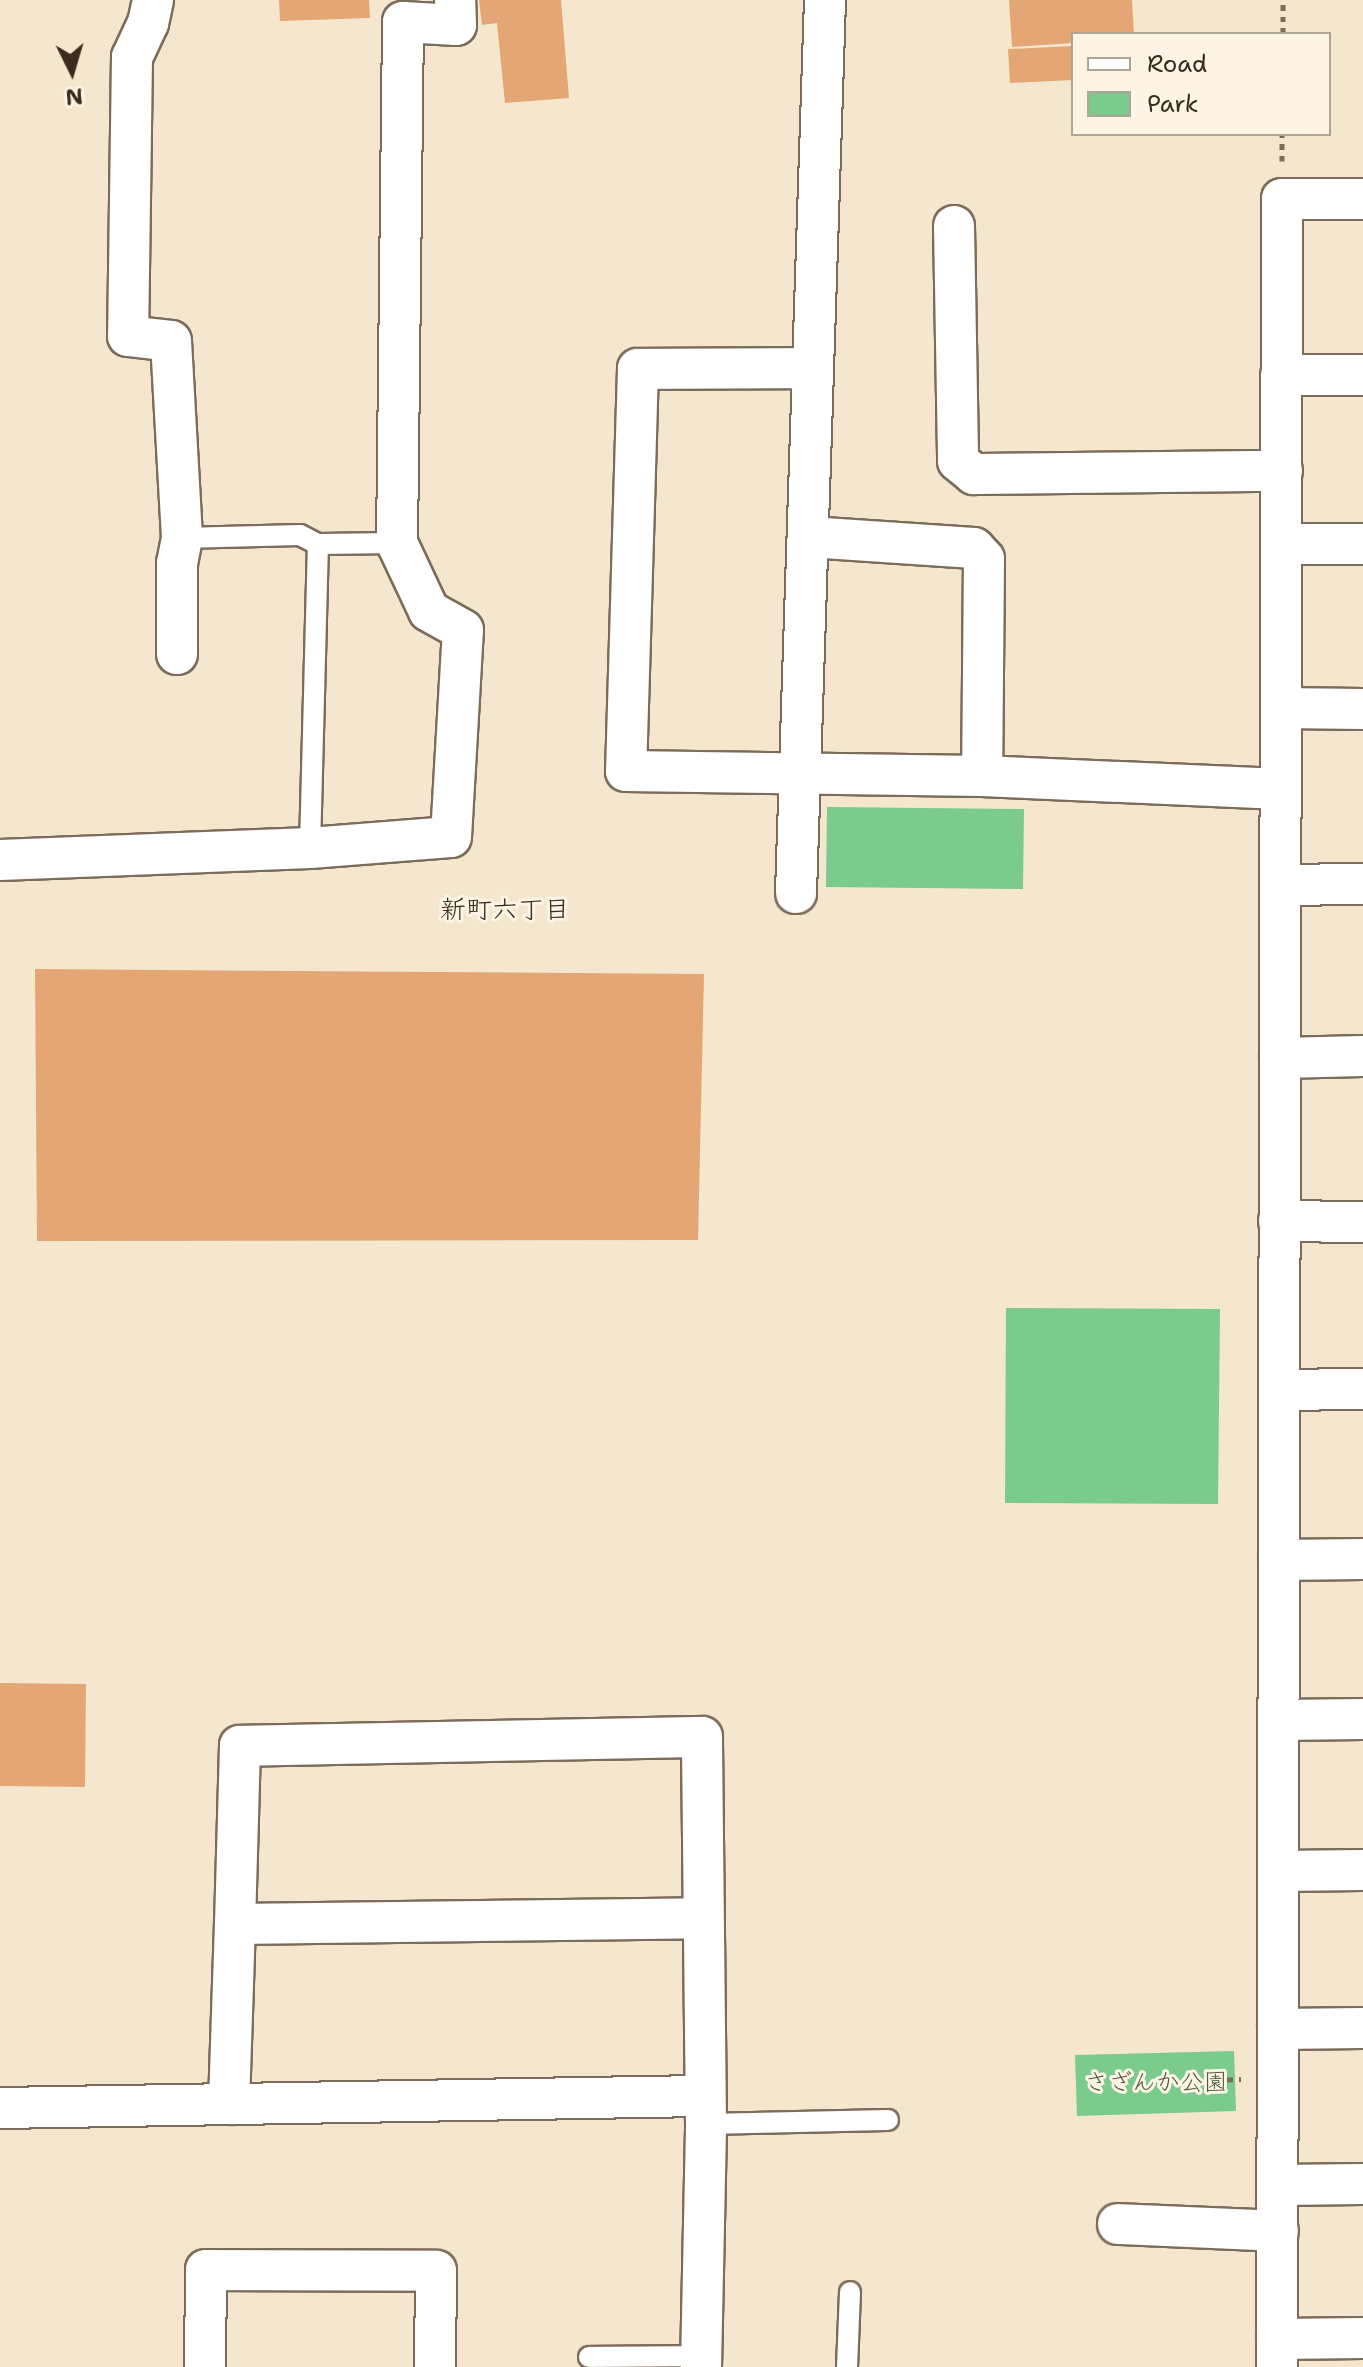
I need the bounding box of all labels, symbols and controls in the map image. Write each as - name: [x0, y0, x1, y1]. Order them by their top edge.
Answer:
- north arrow: [32, 32, 112, 112]
- legend: [1071, 32, 1331, 136]
- text: Road: [1147, 48, 1207, 80]
- text: N: [64, 81, 84, 112]
- text: Park: [1147, 88, 1199, 120]
- district label: 新町六丁目: [440, 893, 570, 925]
- park label: さざんか公園: [1084, 2069, 1228, 2097]

